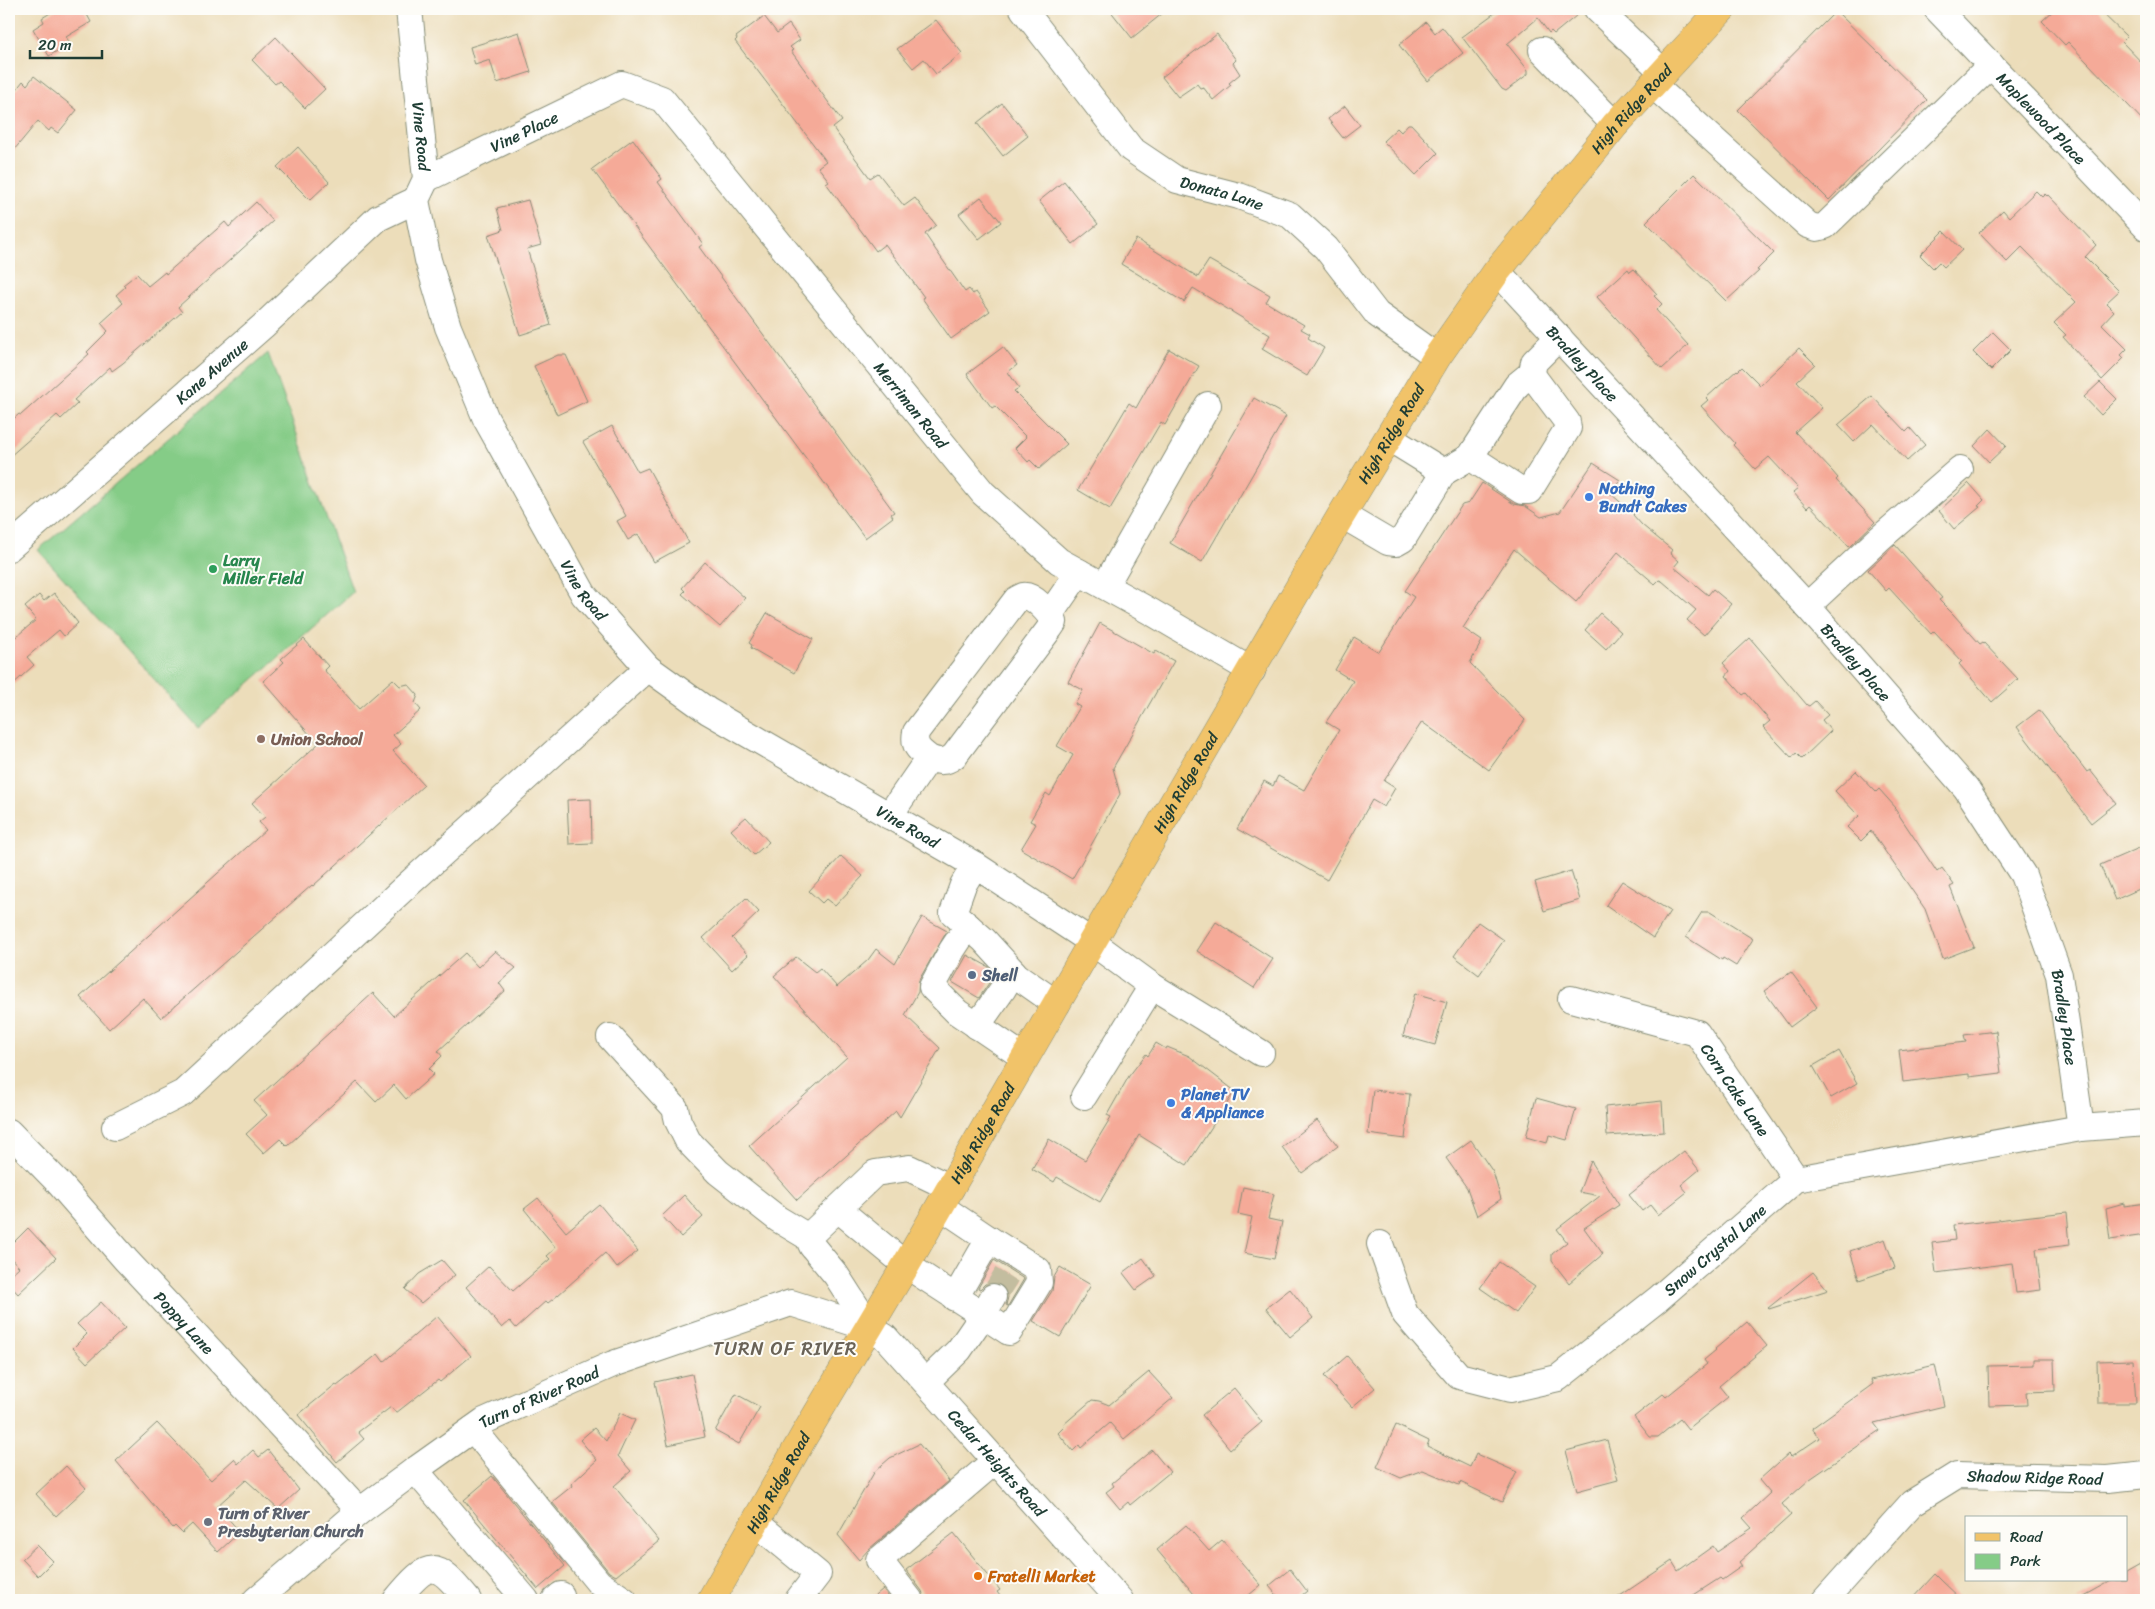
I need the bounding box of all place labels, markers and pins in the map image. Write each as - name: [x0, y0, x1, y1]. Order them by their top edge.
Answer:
- place label: Nothing Bundt Cakes: [1598, 474, 1688, 521]
- marker: Nothing Bundt Cakes: [1583, 491, 1595, 503]
- place label: Larry Miller Field: [222, 546, 304, 593]
- marker: Larry Miller Field: [207, 563, 219, 575]
- place label: Union School: [271, 725, 364, 754]
- marker: Union School: [255, 733, 267, 745]
- place label: Shell: [981, 961, 1019, 990]
- marker: Shell: [966, 969, 978, 981]
- place label: Planet TV & Appliance: [1181, 1080, 1264, 1127]
- marker: Planet TV & Appliance: [1165, 1097, 1177, 1109]
- place label: Turn of River Presbyterian Church: [218, 1499, 364, 1546]
- marker: Turn of River Presbyterian Church: [202, 1516, 214, 1528]
- place label: Fratelli Market: [987, 1562, 1096, 1591]
- marker: Fratelli Market: [972, 1570, 984, 1582]

